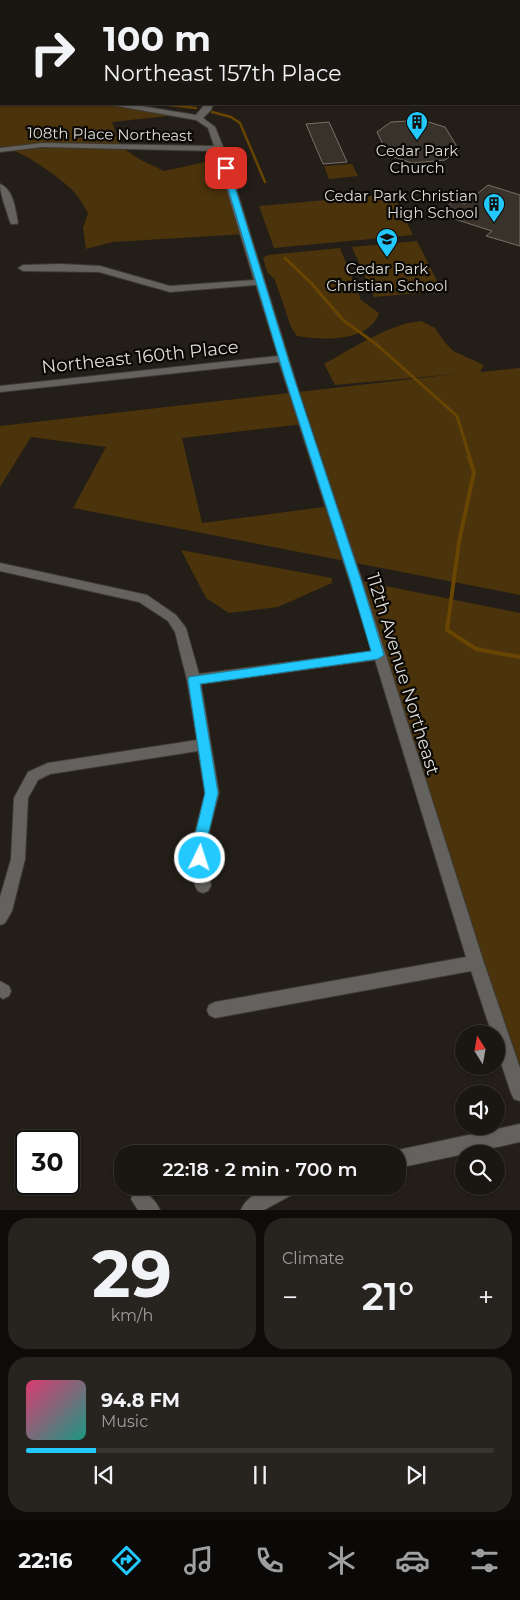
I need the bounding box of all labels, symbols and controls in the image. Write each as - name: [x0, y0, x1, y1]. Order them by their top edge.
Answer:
- text: 100 m: [103, 17, 211, 60]
- icon: right: [20, 20, 85, 85]
- text: Northeast 157th Place: [103, 60, 341, 87]
- building icon: Cedar Park Church: [405, 110, 429, 141]
- street label: 108th Place Northeast: [27, 123, 193, 145]
- place label: Cedar Park Church: [376, 141, 458, 177]
- pin: [205, 147, 247, 189]
- icon: arrive: [212, 154, 240, 182]
- place label: Cedar Park Christian High School: [324, 186, 478, 222]
- building icon: Cedar Park Christian High School: [482, 192, 506, 223]
- school or university icon: Cedar Park Christian School: [375, 227, 399, 258]
- place label: Cedar Park Christian School: [326, 259, 448, 295]
- street label: Northeast 160th Place: [40, 336, 240, 378]
- street label: 112th Avenue Northeast: [362, 570, 444, 778]
- position arrow: [173, 831, 225, 883]
- north arrow: [455, 1025, 505, 1075]
- map controls: [455, 1025, 505, 1195]
- button: sound: [455, 1085, 505, 1135]
- speed limit sign: 30: [15, 1130, 80, 1195]
- button: search: [455, 1145, 505, 1195]
- text: 22:18 · 2 min · 700 m: [163, 1158, 357, 1181]
- text: 29: [92, 1234, 172, 1313]
- text: Climate: [282, 1249, 344, 1268]
- text: 21°: [362, 1273, 414, 1320]
- text: −: [282, 1280, 298, 1314]
- text: +: [478, 1280, 494, 1314]
- text: km/h: [111, 1306, 153, 1325]
- text: 94.8 FM: [101, 1389, 180, 1412]
- text: Music: [101, 1412, 148, 1431]
- icon: previous: [90, 1461, 118, 1489]
- icon: pause: [246, 1461, 274, 1489]
- icon: next: [402, 1461, 430, 1489]
- icon: directions: [109, 1543, 144, 1578]
- icon: music: [181, 1543, 216, 1578]
- icon: phone: [252, 1543, 287, 1578]
- icon: climate: [324, 1543, 359, 1578]
- icon: car: [395, 1543, 430, 1578]
- icon: filters: [467, 1543, 502, 1578]
- text: 22:16: [18, 1547, 73, 1574]

